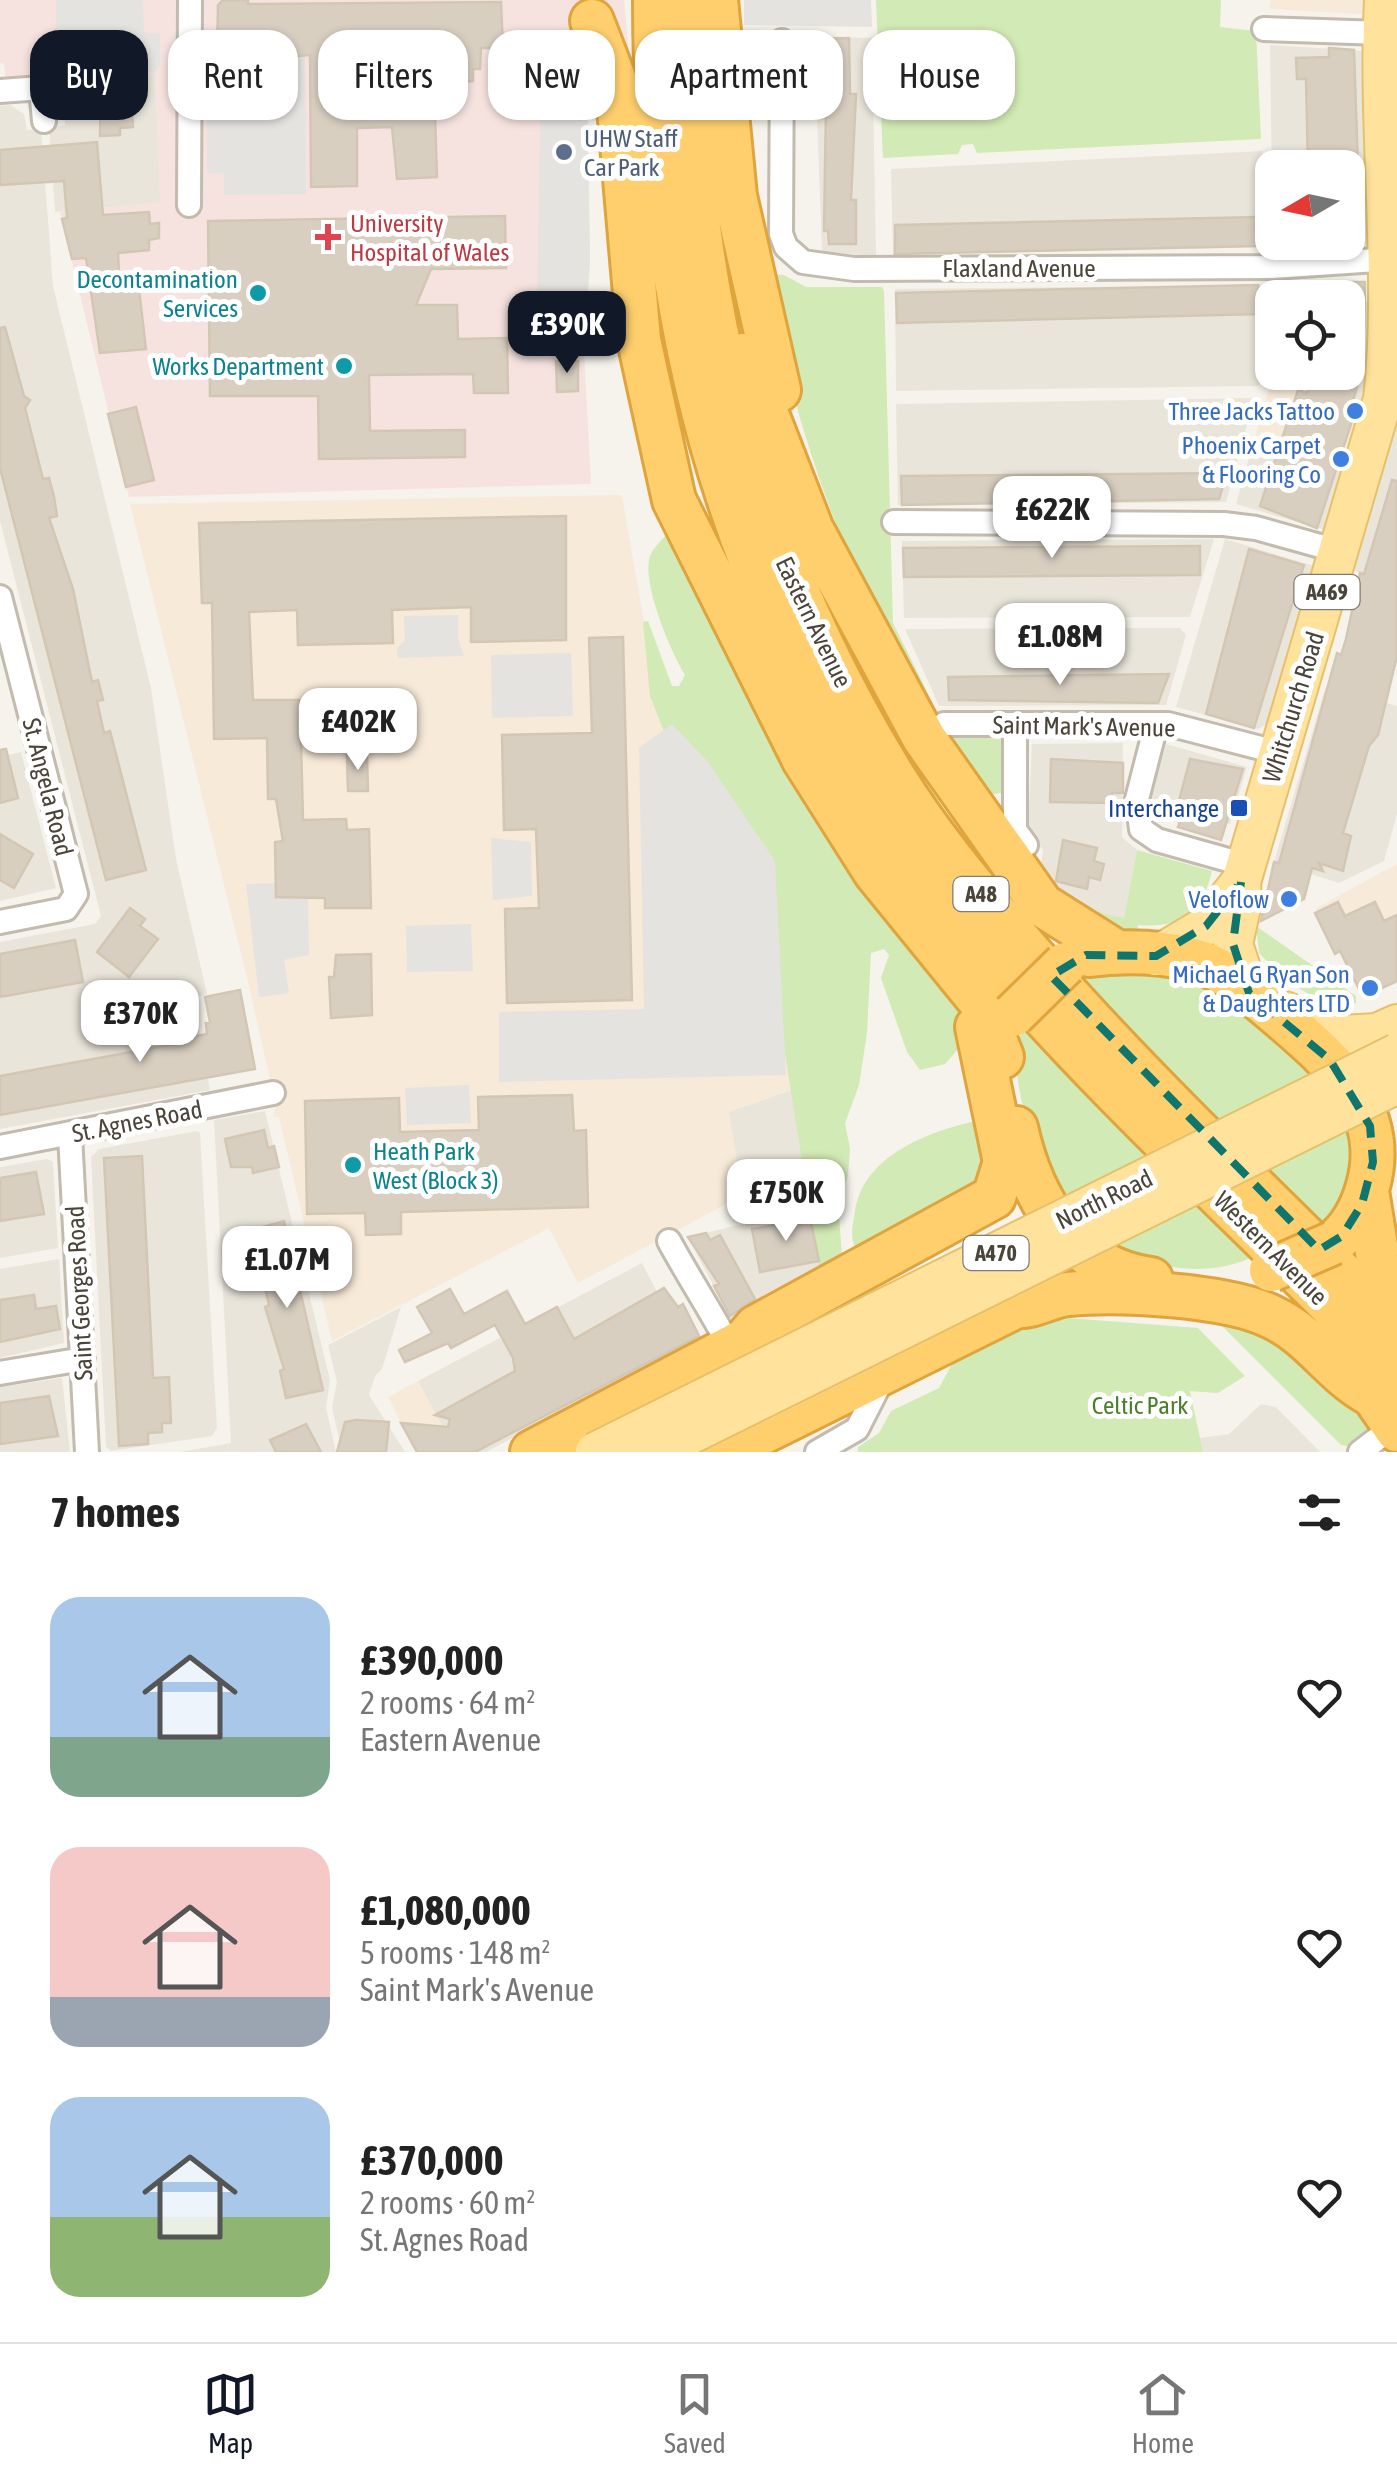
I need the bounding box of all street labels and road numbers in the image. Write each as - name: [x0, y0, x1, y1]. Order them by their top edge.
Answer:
- street label: Flaxland Avenue: [942, 254, 1096, 282]
- street label: Eastern Avenue: [770, 552, 858, 692]
- road number: A469: [1294, 575, 1360, 609]
- street label: Whitchurch Road: [1257, 628, 1329, 786]
- street label: Saint Mark's Avenue: [992, 710, 1176, 742]
- street label: St. Angela Road: [17, 715, 79, 859]
- road number: A48: [954, 877, 1008, 911]
- street label: St. Agnes Road: [70, 1095, 204, 1147]
- street label: North Road: [1051, 1164, 1157, 1234]
- street label: Western Avenue: [1209, 1186, 1333, 1310]
- street label: Saint Georges Road: [60, 1205, 98, 1381]
- road number: A470: [964, 1236, 1028, 1270]

